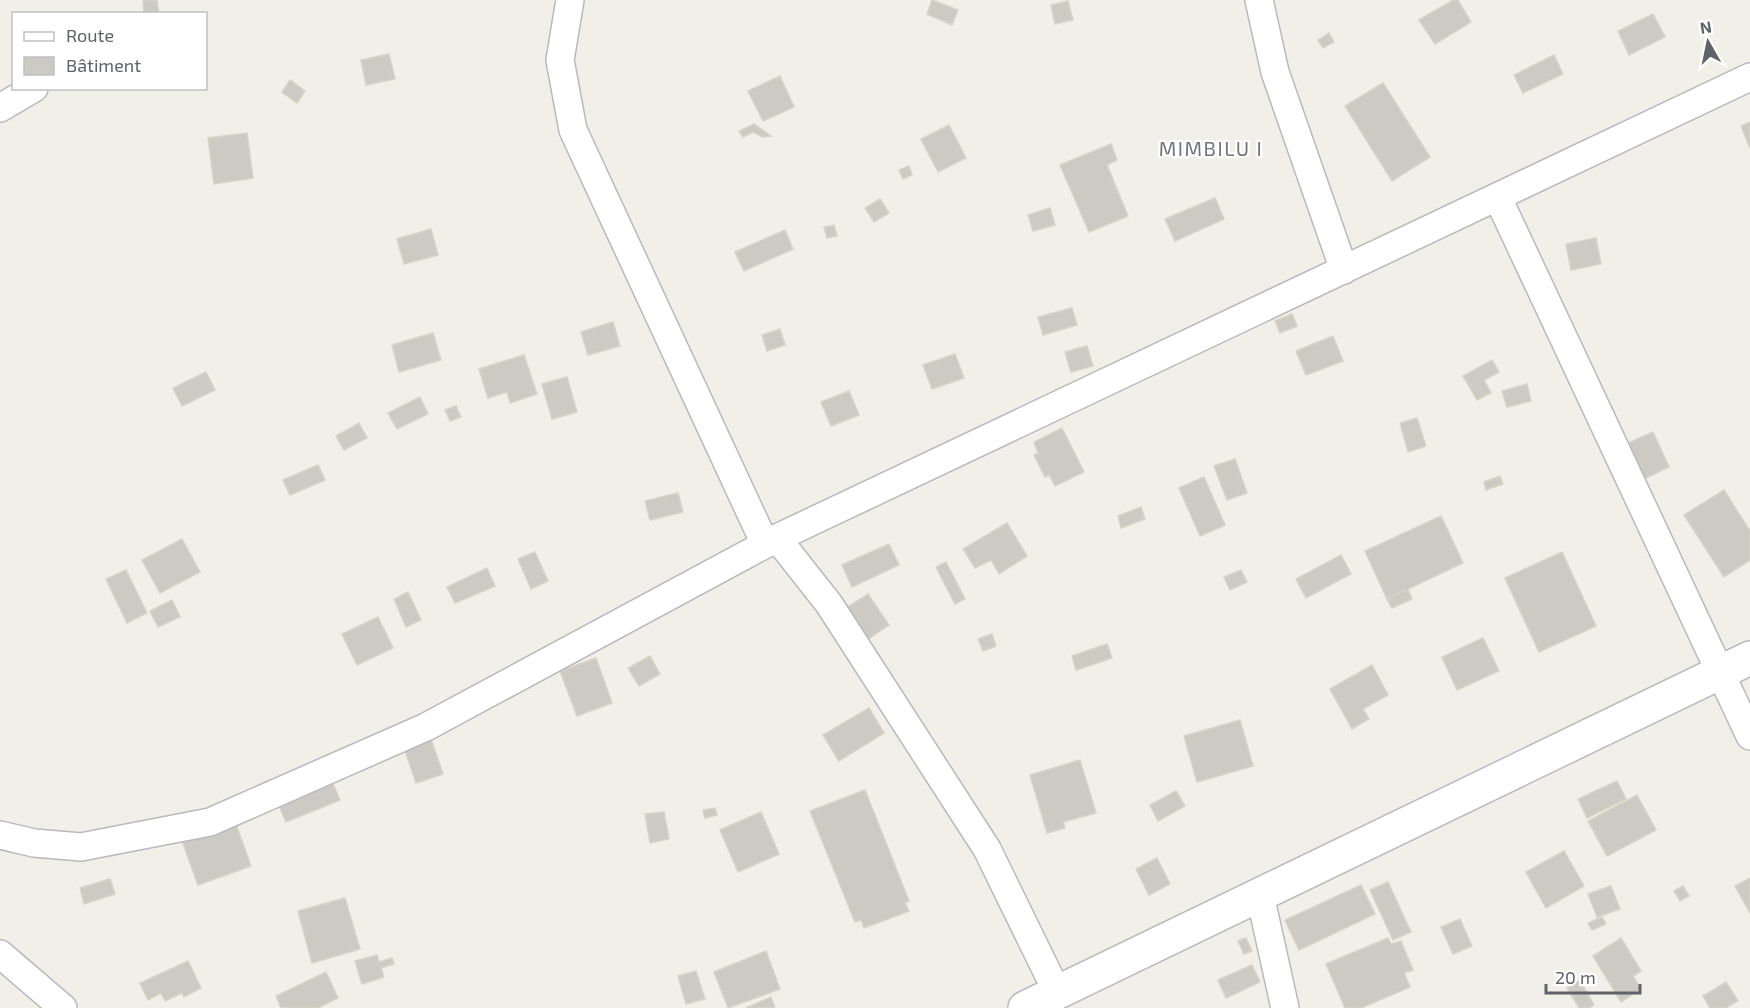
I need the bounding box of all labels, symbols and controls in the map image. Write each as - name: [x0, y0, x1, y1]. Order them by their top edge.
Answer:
- legend: [12, 12, 207, 90]
- north arrow: [1678, 12, 1738, 72]
- text: N: [1698, 16, 1713, 37]
- text: Route: [66, 24, 114, 46]
- text: Bâtiment: [66, 54, 141, 76]
- district label: MIMBILU I: [1159, 136, 1263, 160]
- scale bar: [1546, 957, 1640, 995]
- text: 20 m: [1555, 966, 1596, 988]

